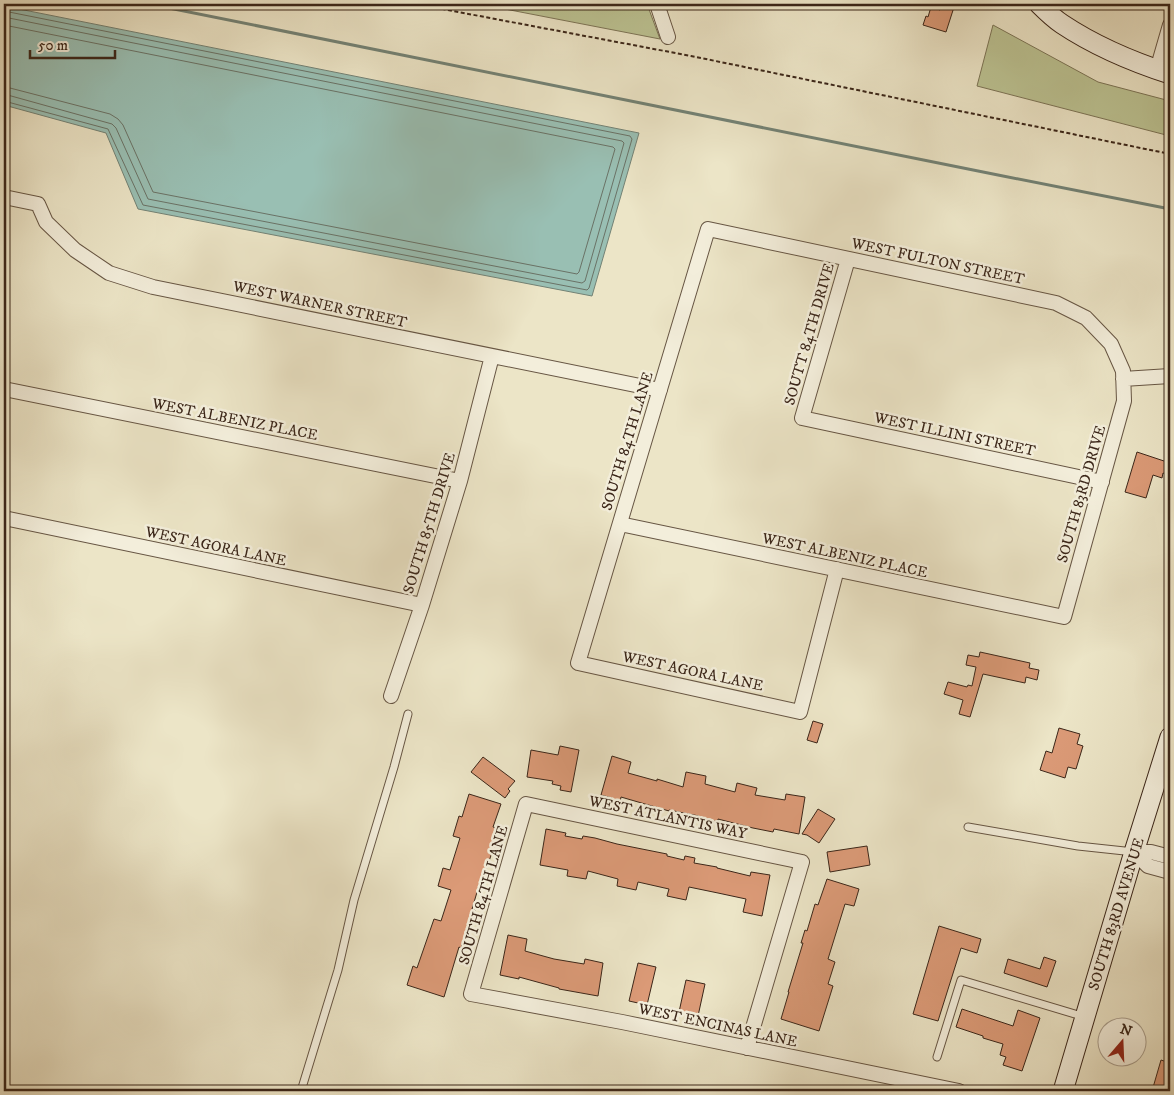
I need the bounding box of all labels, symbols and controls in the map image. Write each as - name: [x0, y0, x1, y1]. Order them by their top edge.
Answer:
- scale bar: [30, 28, 115, 60]
- text: 50 m: [38, 36, 68, 55]
- street label: WEST FULTON STREET: [849, 234, 1027, 289]
- street label: SOUTT 84TH DRIVE: [780, 261, 839, 407]
- street label: WEST WARNER STREET: [230, 277, 409, 332]
- street label: SOUTH 84TH LANE: [597, 369, 658, 513]
- street label: WEST ALBENIZ PLACE: [149, 394, 320, 445]
- street label: WEST ILLINI STREET: [872, 408, 1038, 461]
- street label: SOUTH 83RD DRIVE: [1053, 423, 1110, 565]
- street label: SOUTH 85TH DRIVE: [399, 450, 460, 596]
- street label: WEST AGORA LANE: [143, 522, 288, 571]
- street label: WEST ALBENIZ PLACE: [760, 528, 930, 582]
- street label: WEST AGORA LANE: [620, 647, 765, 696]
- street label: WEST ATLANTIS WAY: [586, 791, 749, 844]
- street label: SOUTH 84TH LANE: [454, 823, 513, 967]
- street label: SOUTH 83RD AVENUE: [1084, 835, 1149, 993]
- street label: WEST ENCINAS LANE: [636, 999, 799, 1052]
- north arrow: [1096, 1018, 1146, 1068]
- text: N: [1118, 1020, 1135, 1041]

